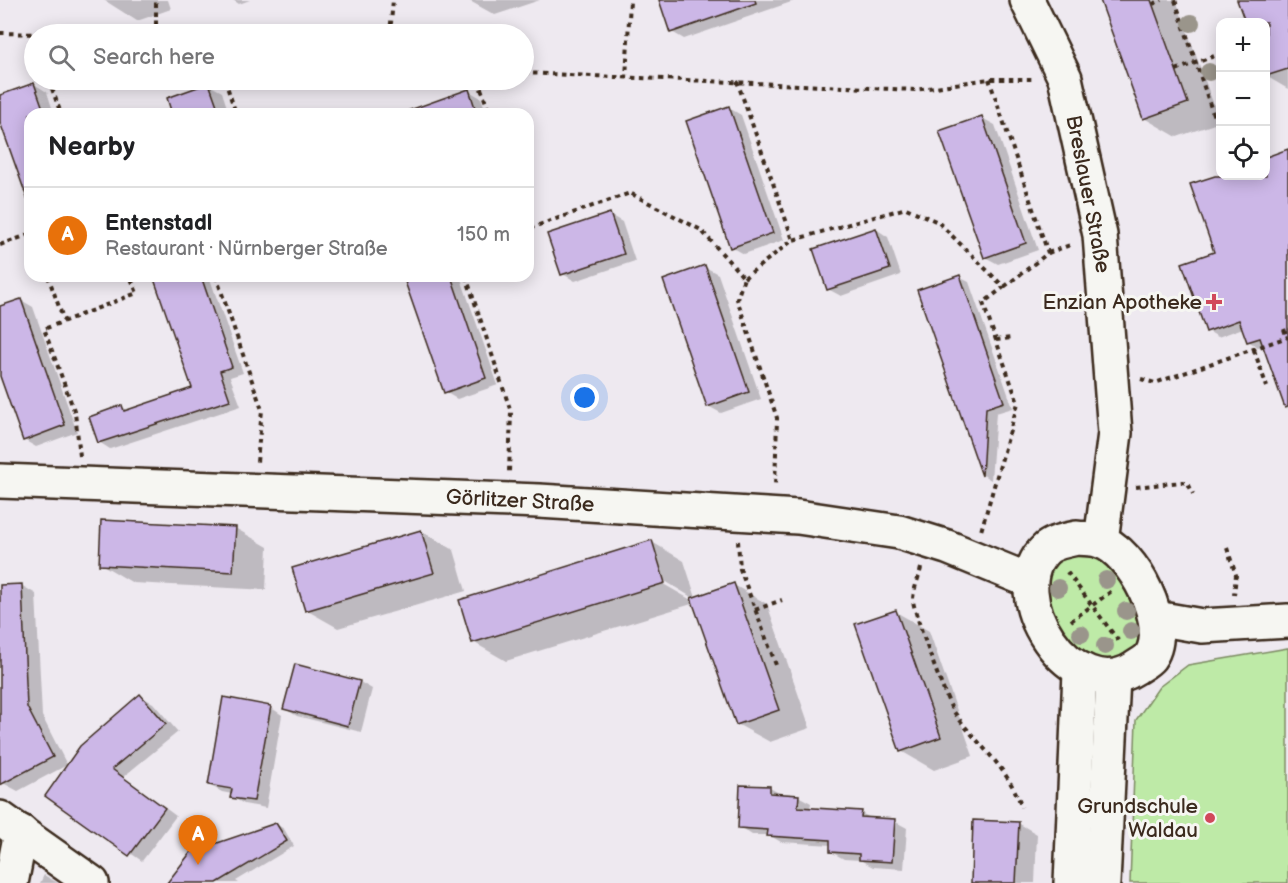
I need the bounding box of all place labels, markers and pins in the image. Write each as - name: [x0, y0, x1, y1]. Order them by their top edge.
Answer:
- place label: Enzian Apotheke: [1042, 290, 1202, 315]
- marker: Enzian Apotheke: [1207, 295, 1221, 309]
- place label: Grundschule Waldau: [1077, 794, 1198, 843]
- marker: Grundschule Waldau: [1203, 811, 1217, 825]
- pin: A: [178, 816, 218, 865]

